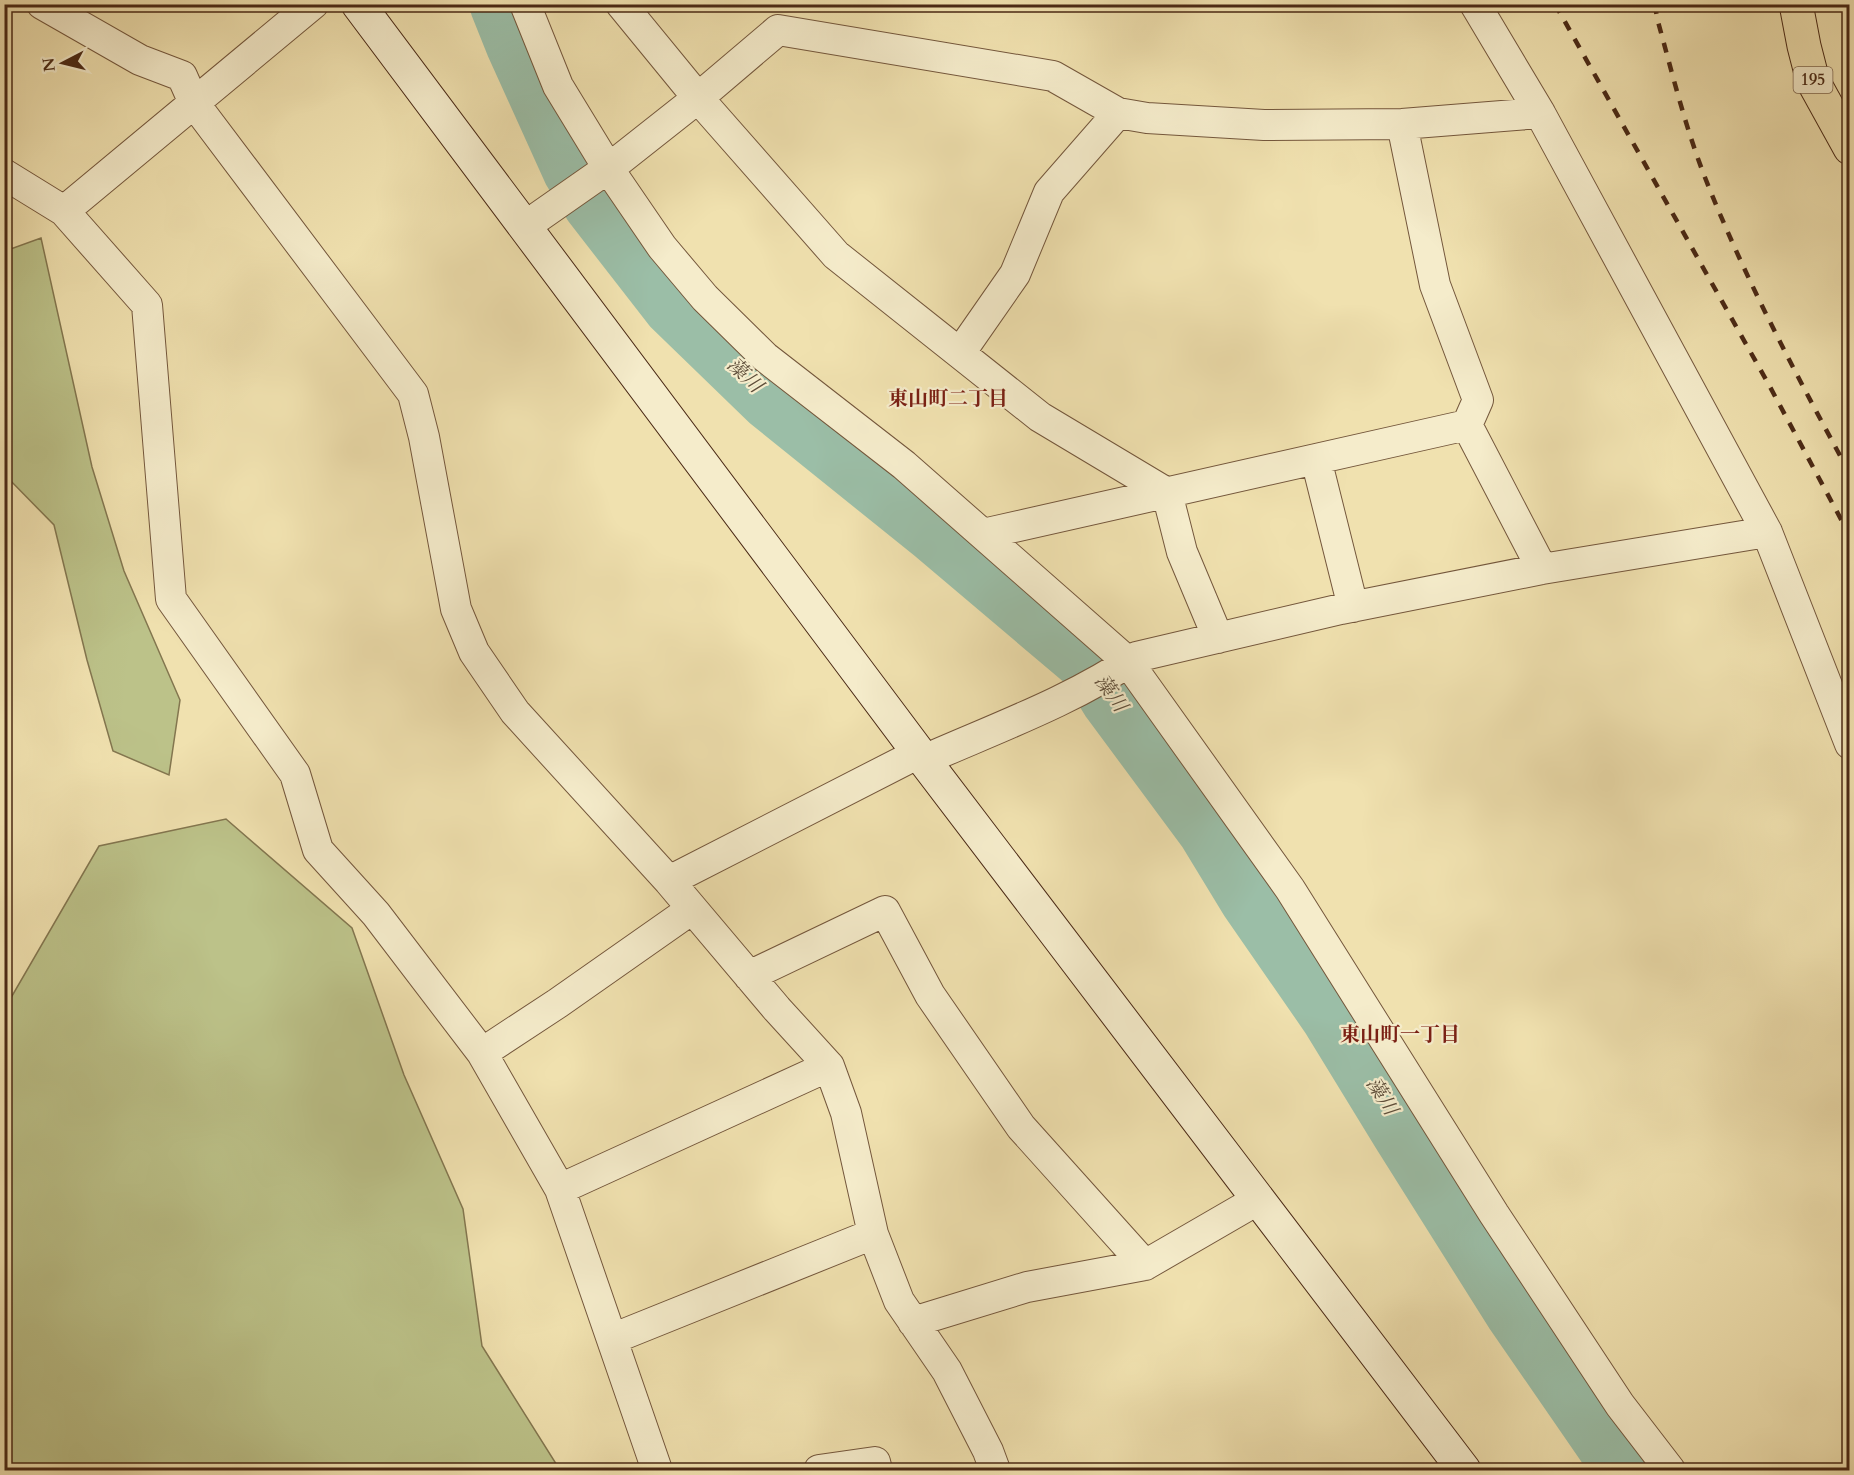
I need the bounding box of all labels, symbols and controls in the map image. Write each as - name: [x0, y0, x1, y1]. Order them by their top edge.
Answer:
- north arrow: [33, 33, 93, 93]
- text: N: [37, 56, 61, 73]
- road number: 195: [1794, 67, 1832, 93]
- water label: 藻川: [721, 351, 770, 400]
- district label: 東山町二丁目: [888, 385, 1008, 412]
- water label: 藻川: [1088, 669, 1135, 719]
- district label: 東山町一丁目: [1340, 1021, 1460, 1048]
- water label: 藻川: [1360, 1072, 1405, 1122]

